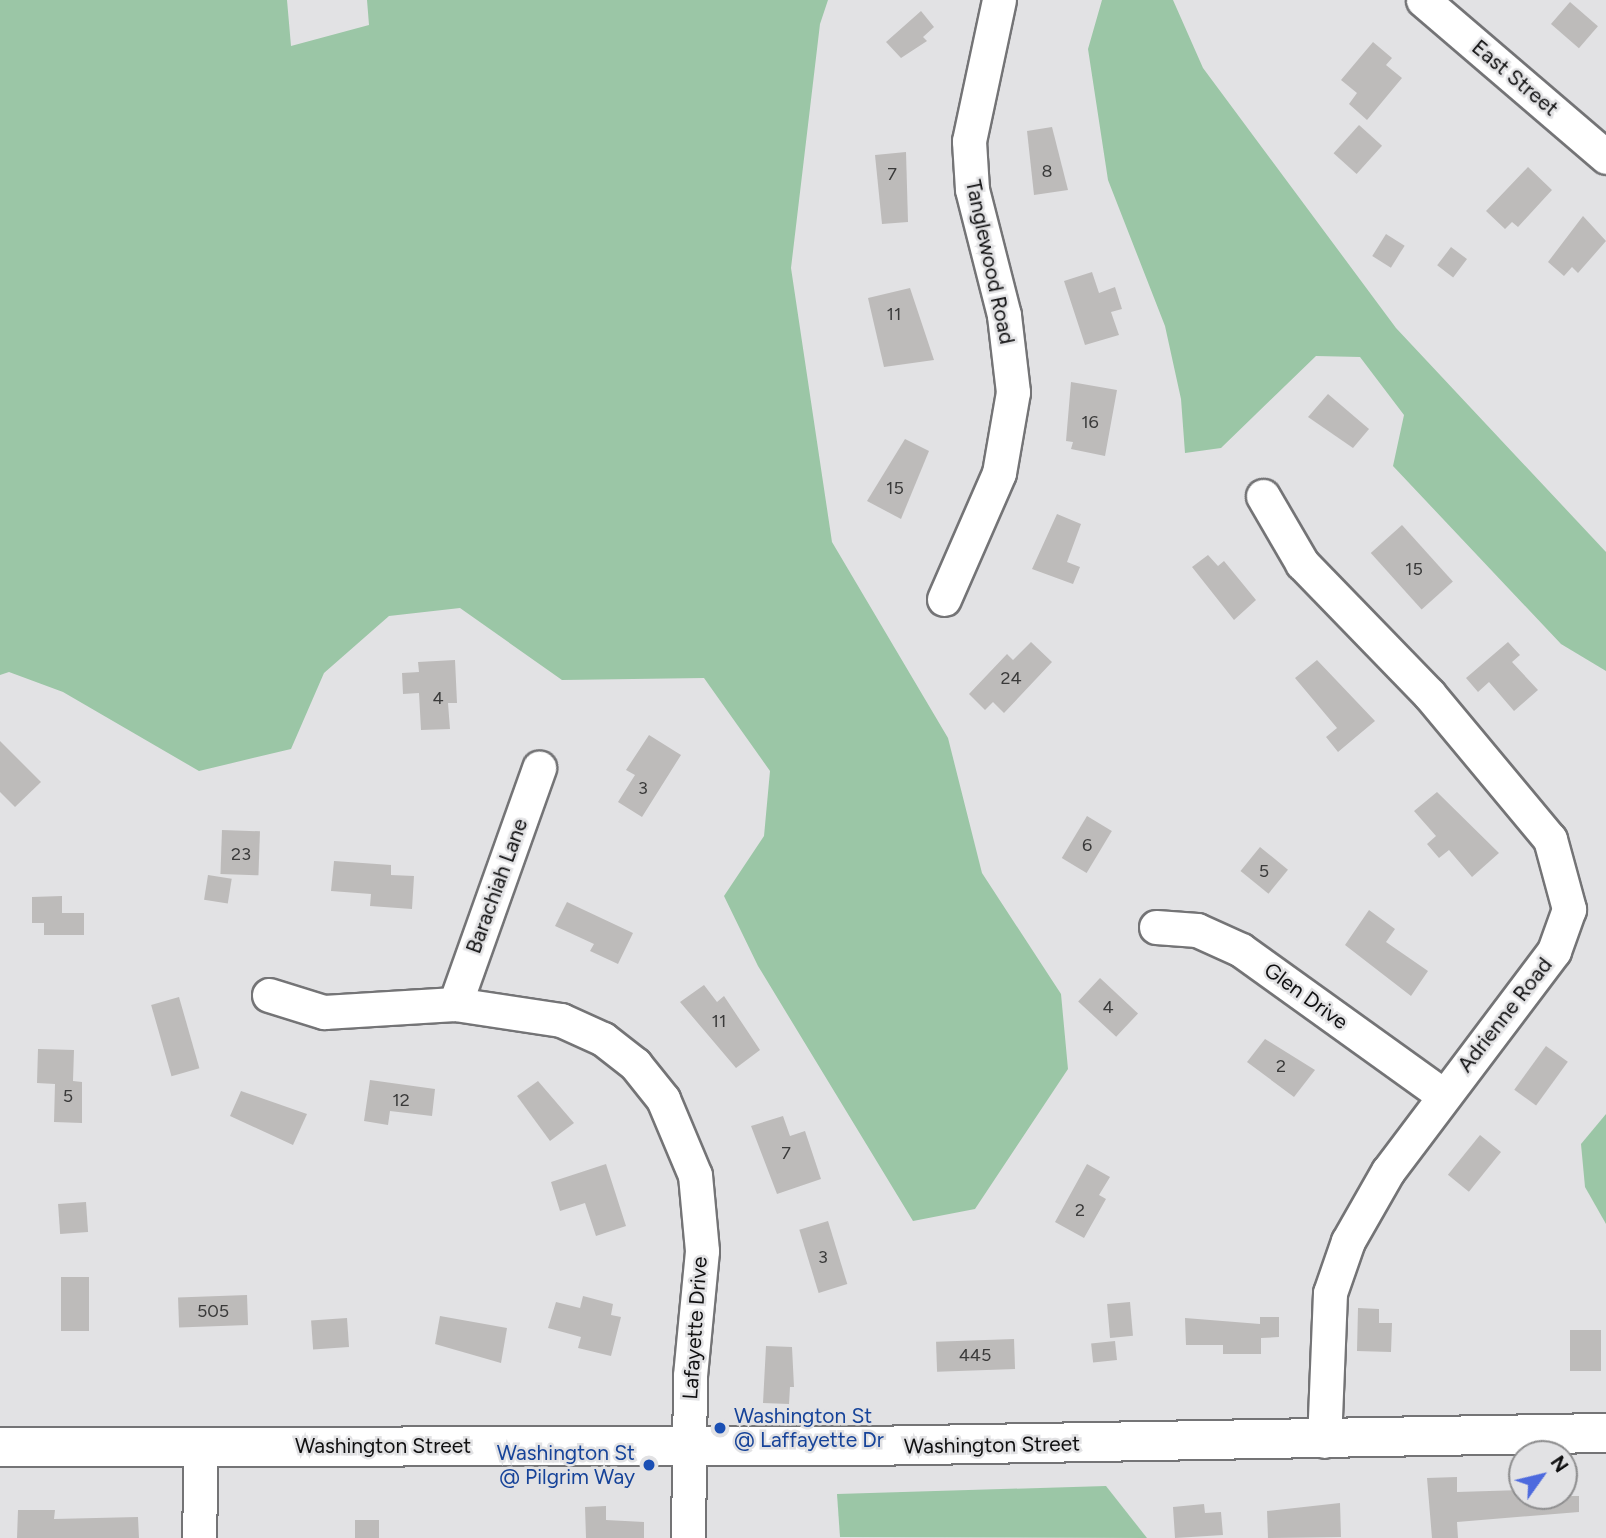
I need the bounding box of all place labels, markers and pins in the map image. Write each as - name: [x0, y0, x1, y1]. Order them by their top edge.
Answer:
- place label: Washington St @ Laffayette Dr: [734, 1403, 884, 1453]
- marker: Washington St @ Laffayette Dr: [712, 1420, 728, 1436]
- place label: Washington St @ Pilgrim Way: [497, 1440, 635, 1490]
- marker: Washington St @ Pilgrim Way: [641, 1457, 657, 1473]

